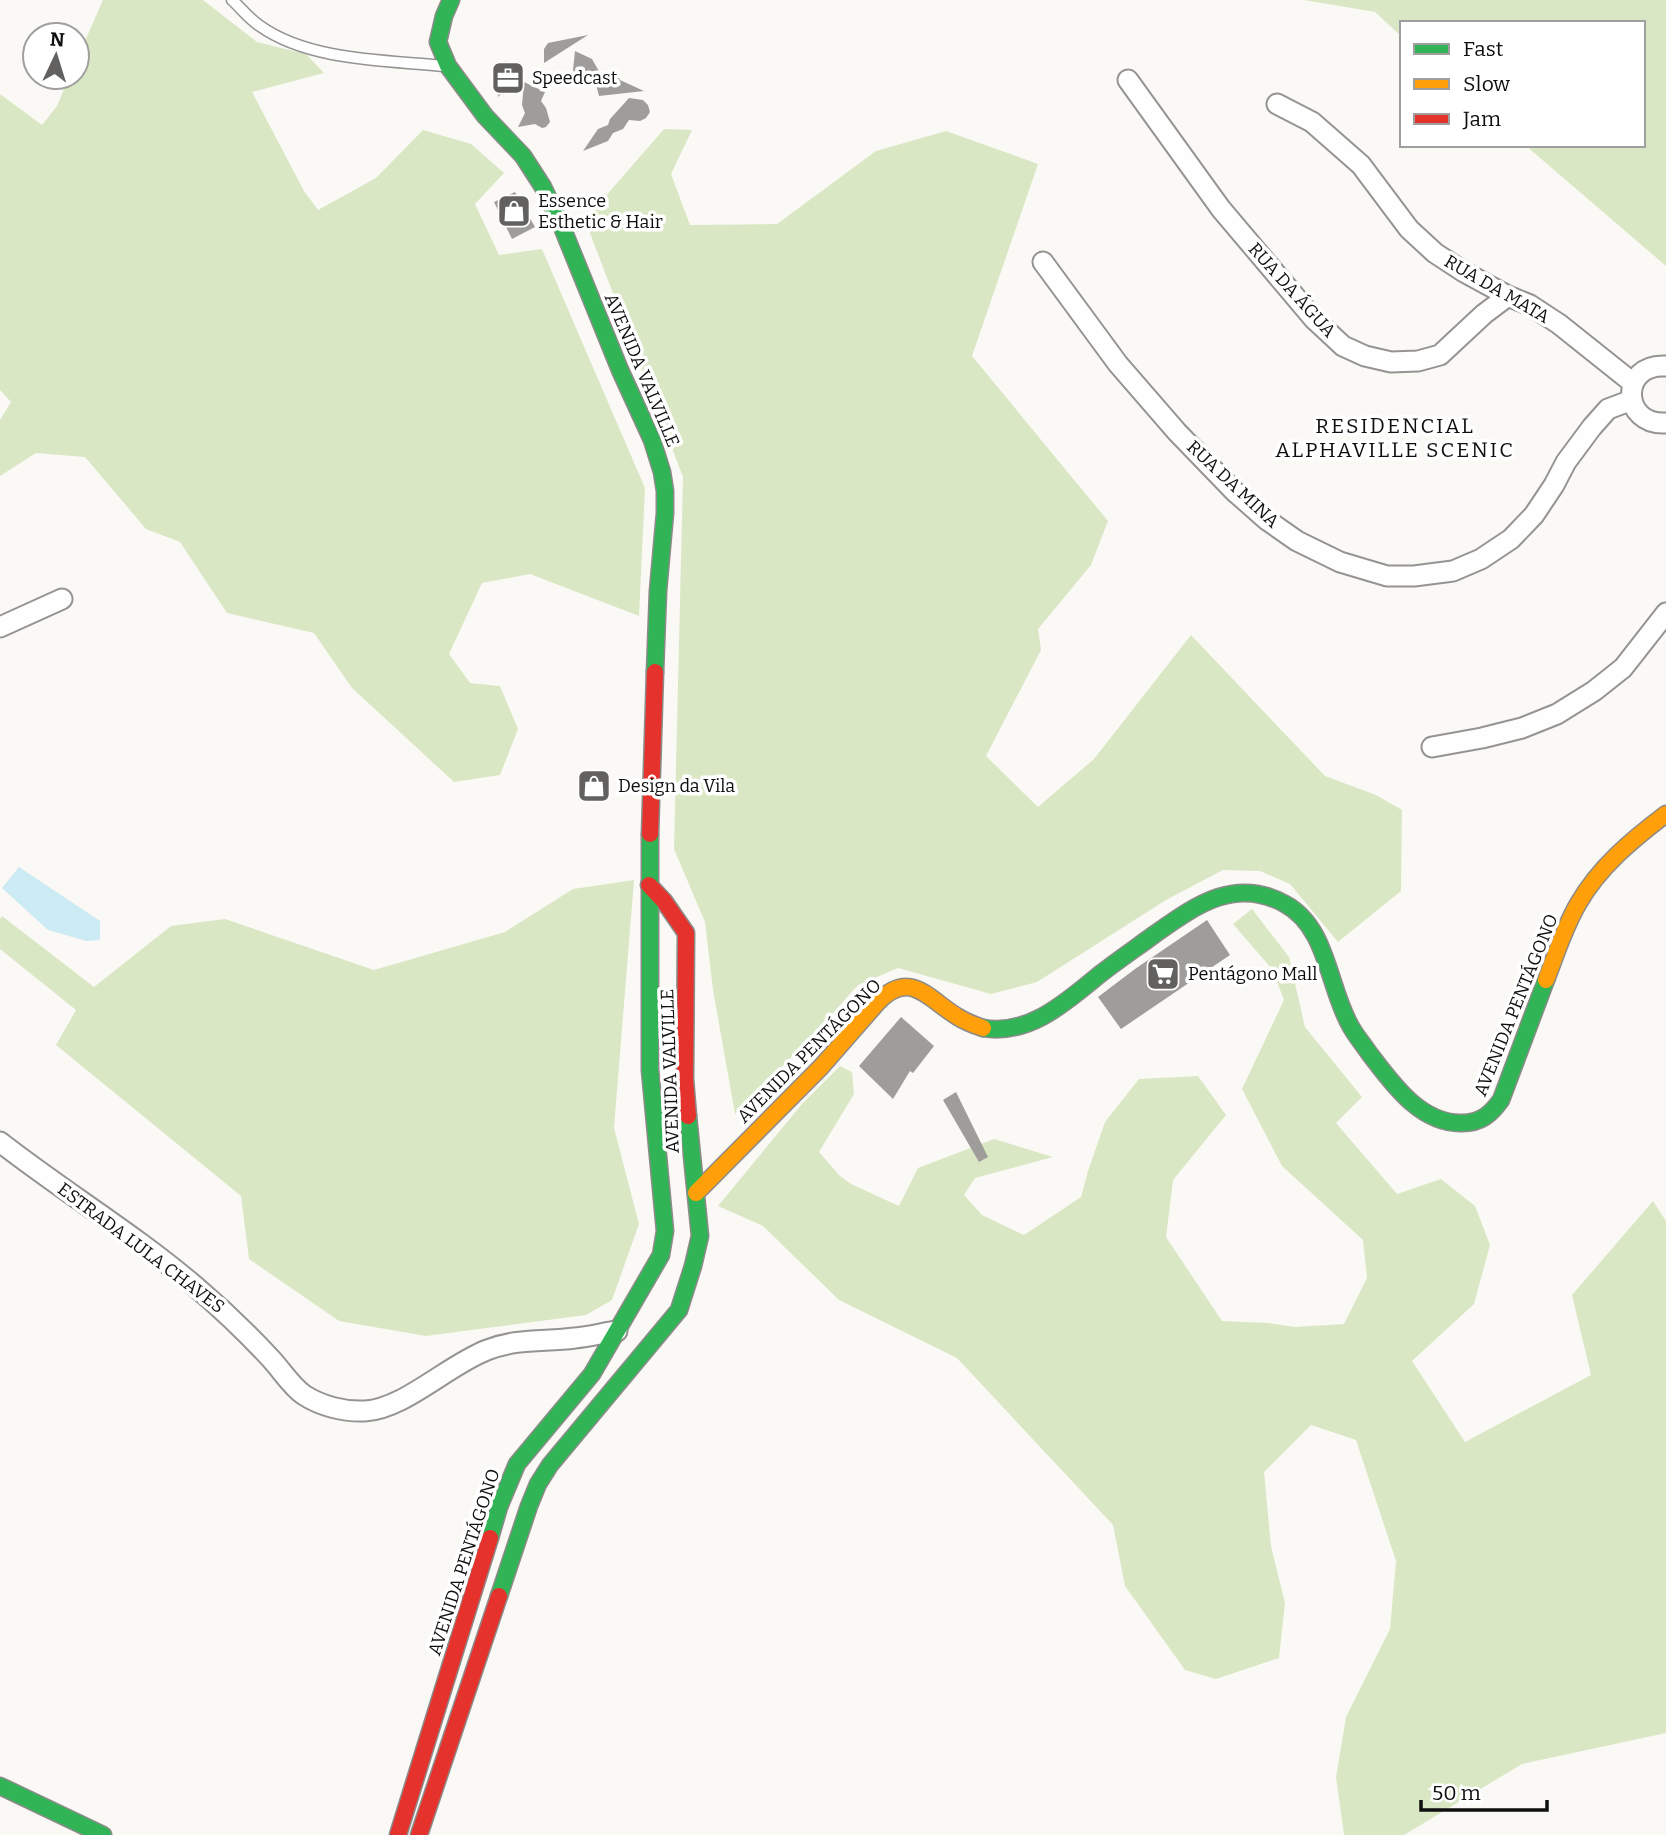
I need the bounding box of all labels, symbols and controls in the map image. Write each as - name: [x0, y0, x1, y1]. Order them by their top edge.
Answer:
- north arrow: [21, 21, 91, 91]
- legend: [1400, 21, 1645, 147]
- text: N: [49, 28, 66, 52]
- text: Fast: [1463, 36, 1504, 62]
- office icon: Speedcast: [489, 59, 527, 97]
- place label: Speedcast: [532, 67, 618, 89]
- text: Slow: [1463, 71, 1510, 97]
- text: Jam: [1462, 106, 1501, 132]
- place label: Essence Esthetic & Hair: [538, 190, 663, 233]
- shop icon: Essence Esthetic & Hair: [495, 192, 533, 230]
- street label: RUA DA ÁGUA: [1244, 238, 1340, 342]
- street label: RUA DA MATA: [1440, 250, 1554, 328]
- street label: AVENIDA VALVILLE: [600, 290, 684, 450]
- district label: RESIDENCIAL ALPHAVILLE SCENIC: [1275, 413, 1515, 463]
- street label: RUA DA MINA: [1182, 436, 1284, 532]
- shop icon: Design da Vila: [575, 767, 613, 805]
- place label: Design da Vila: [618, 775, 735, 797]
- street label: AVENIDA PENTÁGONO: [1469, 911, 1563, 1099]
- supermarket icon: Pentágono Mall: [1144, 955, 1182, 993]
- place label: Pentágono Mall: [1188, 963, 1317, 985]
- street label: AVENIDA PENTÁGONO: [732, 974, 886, 1128]
- street label: AVENIDA VALVILLE: [656, 988, 684, 1154]
- street label: ESTRADA LULA CHAVES: [53, 1178, 229, 1318]
- street label: AVENIDA PENTÁGONO: [423, 1466, 505, 1658]
- scale bar: [1421, 1769, 1547, 1813]
- text: 50 m: [1432, 1780, 1481, 1806]

